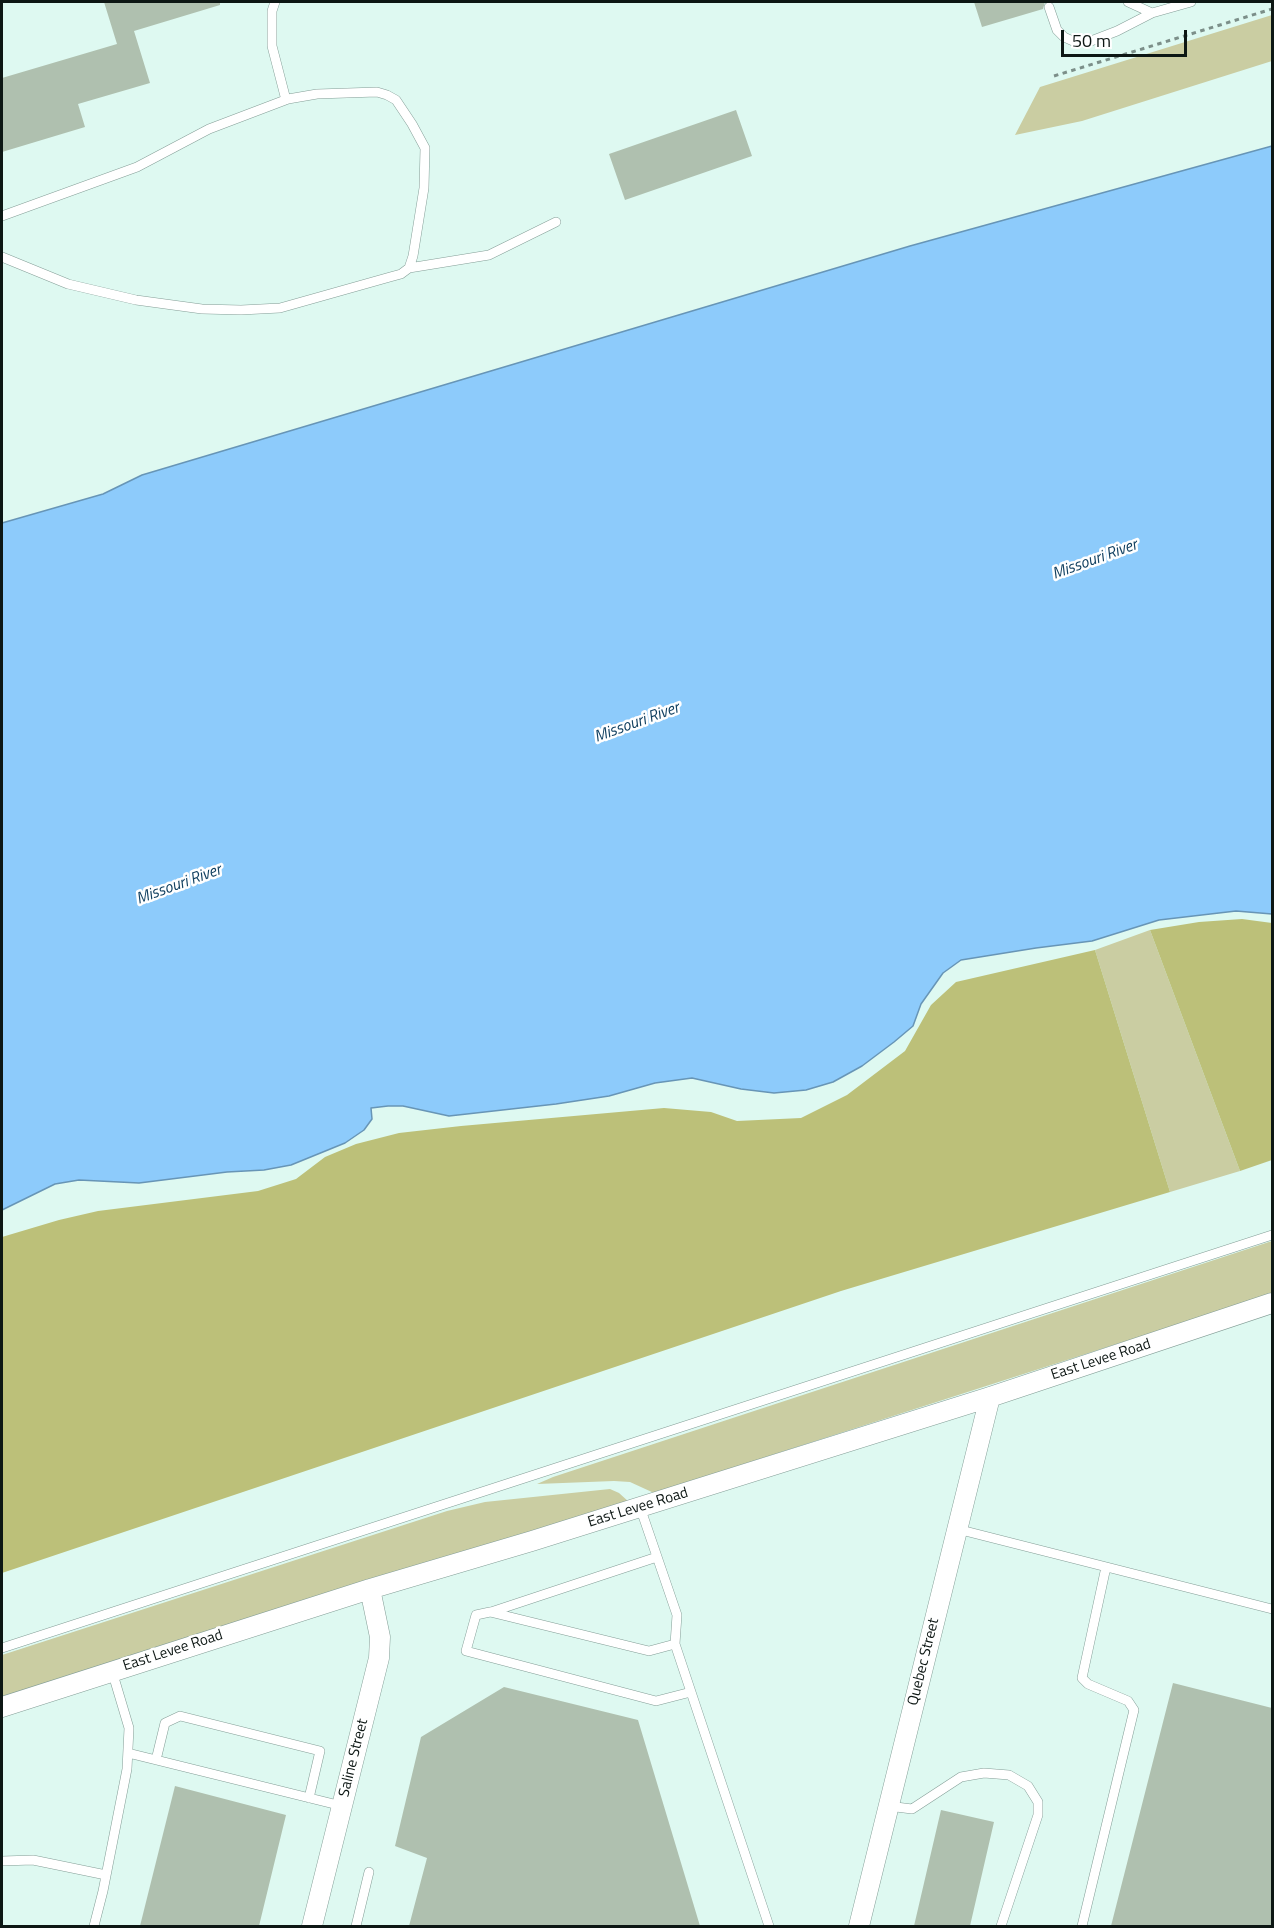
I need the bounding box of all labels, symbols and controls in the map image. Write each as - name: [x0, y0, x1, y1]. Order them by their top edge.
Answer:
- scale bar: [1064, 18, 1190, 56]
- text: 50 m: [1072, 27, 1111, 54]
- water label: Missouri River: [1050, 536, 1140, 584]
- water label: Missouri River: [592, 699, 682, 747]
- water label: Missouri River: [134, 861, 224, 909]
- street label: East Levee Road: [1049, 1335, 1153, 1385]
- street label: East Levee Road: [586, 1484, 690, 1532]
- street label: Quebec Street: [904, 1616, 944, 1708]
- street label: East Levee Road: [121, 1626, 225, 1676]
- street label: Saline Street: [336, 1717, 372, 1799]

